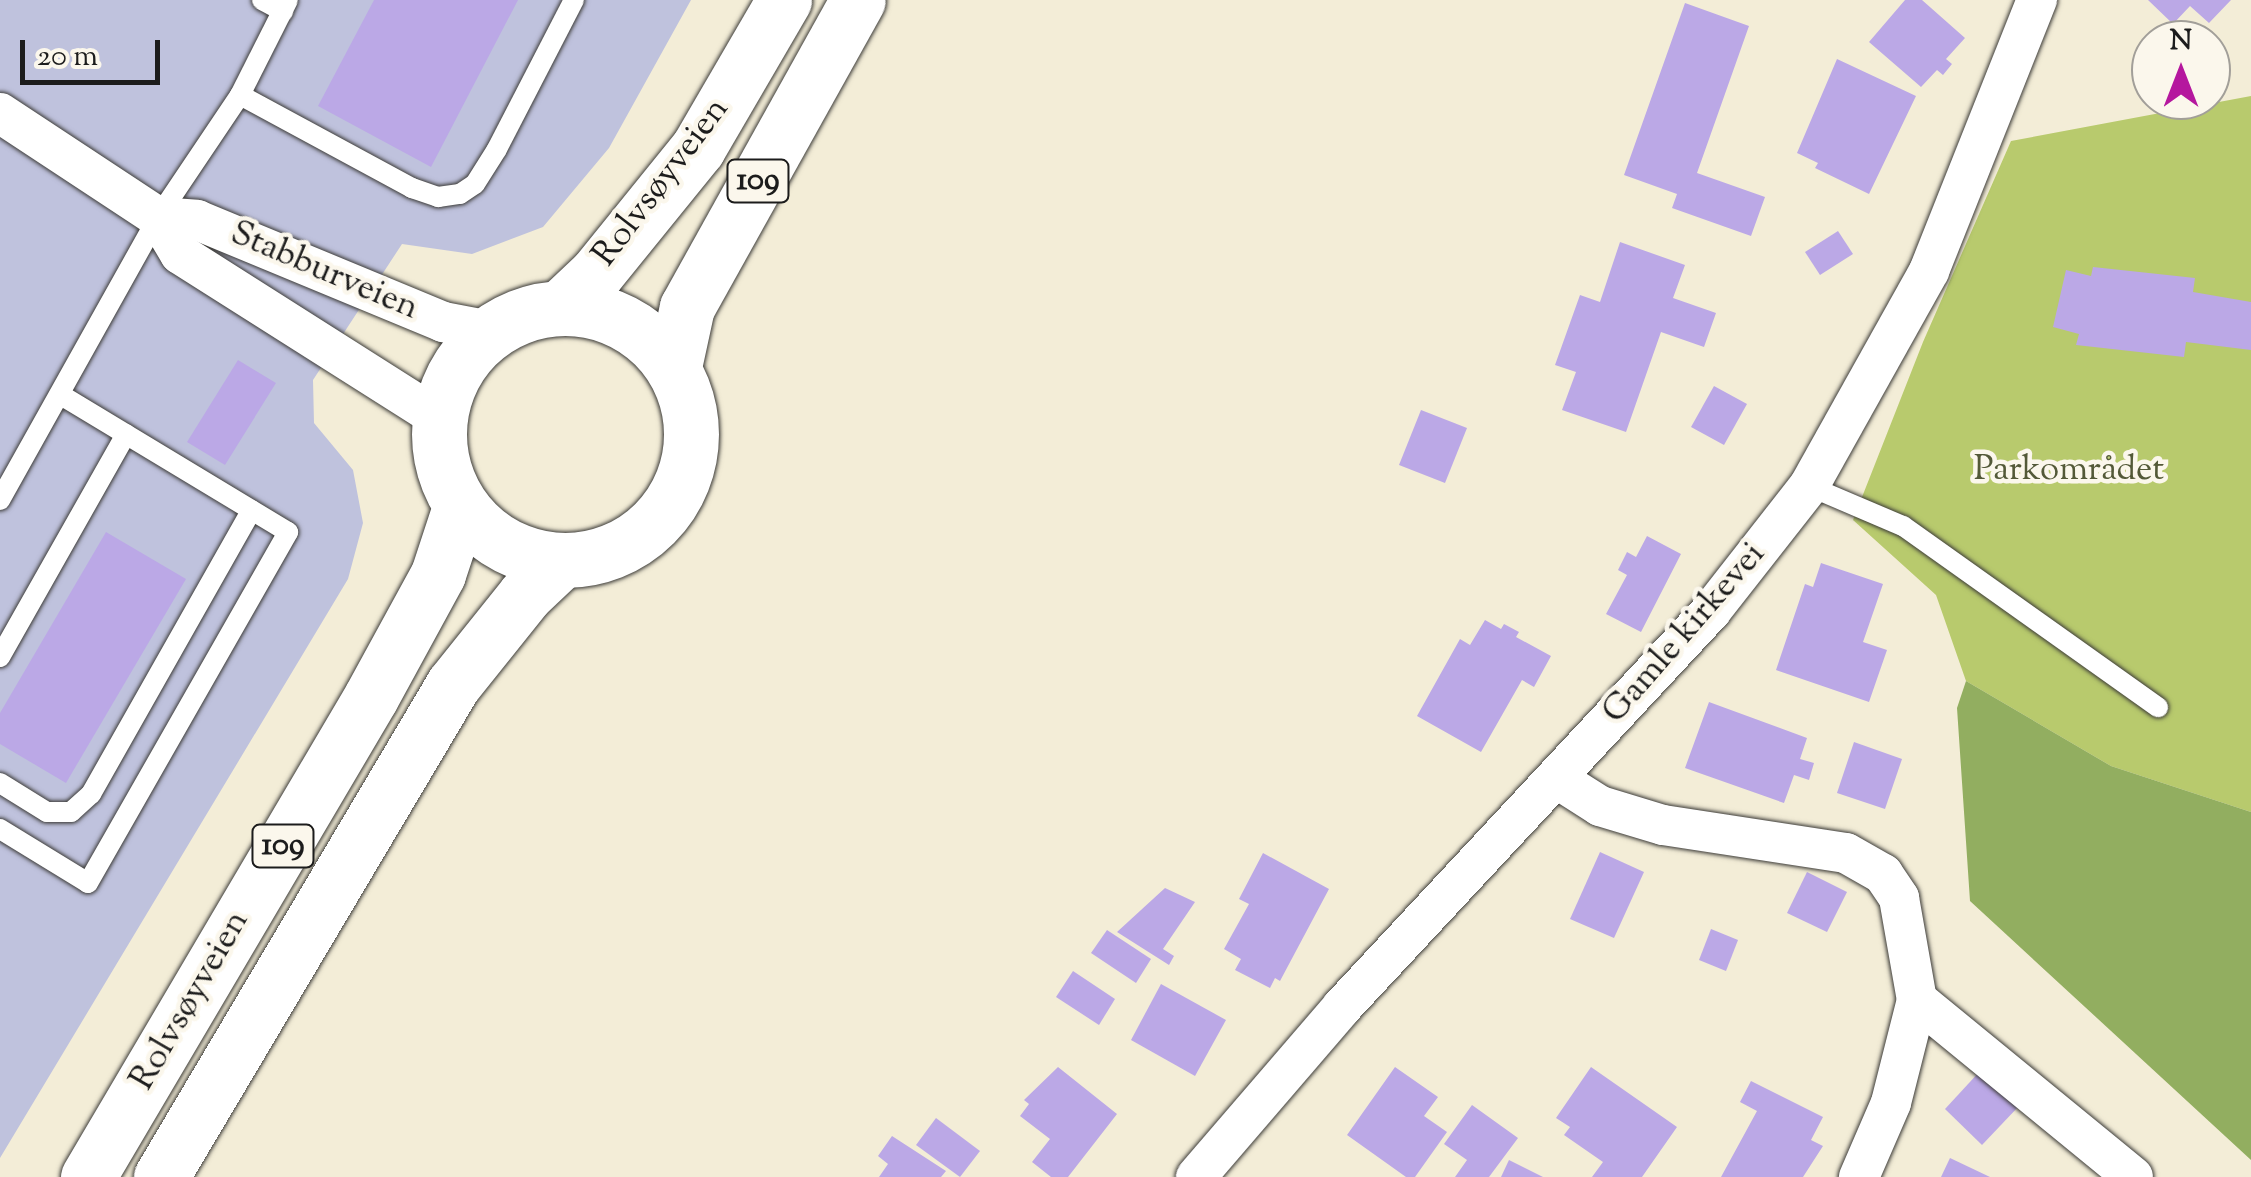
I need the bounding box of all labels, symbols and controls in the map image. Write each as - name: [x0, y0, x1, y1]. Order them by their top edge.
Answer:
- scale bar: [25, 20, 165, 82]
- north arrow: [2131, 20, 2231, 120]
- text: N: [2170, 22, 2192, 62]
- text: 20 m: [37, 36, 98, 79]
- street label: Rolvsøyveien: [585, 90, 739, 276]
- road number: 109: [726, 154, 790, 208]
- street label: Stabburveien: [224, 214, 424, 330]
- park label: Parkområdet: [1974, 450, 2164, 492]
- street label: Gamle kirkevei: [1595, 535, 1775, 733]
- road number: 109: [250, 819, 316, 873]
- street label: Rolvsøyveien: [123, 904, 259, 1098]

